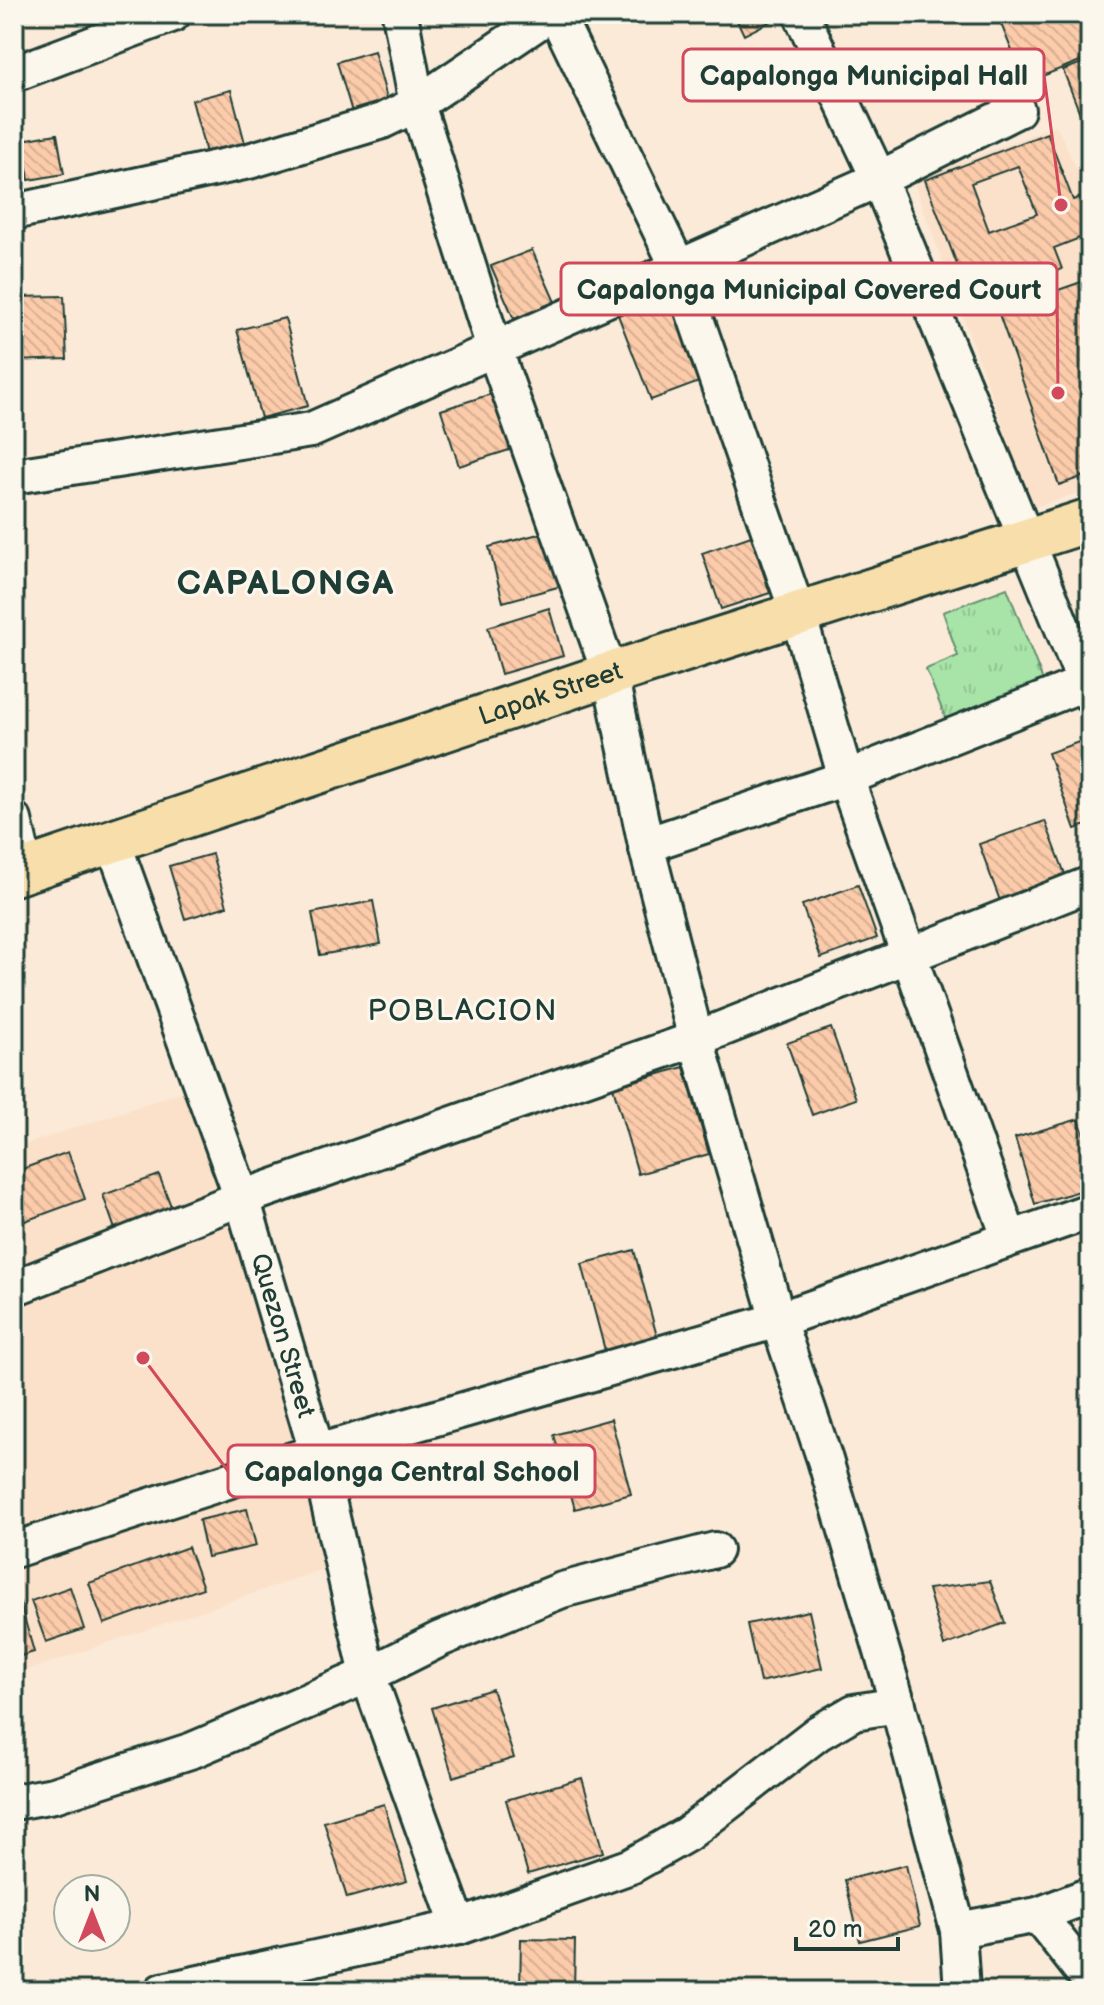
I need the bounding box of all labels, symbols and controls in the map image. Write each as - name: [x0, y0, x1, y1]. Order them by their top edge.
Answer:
- callout: Capalonga Municipal Hall: [683, 49, 1044, 101]
- text: Capalonga Municipal Hall: [700, 60, 1028, 93]
- callout: Capalonga Municipal Covered Court: [561, 263, 1057, 315]
- text: Capalonga Municipal Covered Court: [577, 274, 1041, 307]
- district label: CAPALONGA: [177, 563, 395, 604]
- street label: Lapak Street: [475, 656, 626, 732]
- district label: POBLACION: [367, 993, 559, 1029]
- street label: Quezon Street: [244, 1250, 321, 1421]
- callout: Capalonga Central School: [228, 1445, 595, 1497]
- text: Capalonga Central School: [245, 1456, 579, 1489]
- north arrow: [52, 1873, 132, 1953]
- text: N: [84, 1881, 100, 1908]
- scale bar: [796, 1901, 898, 1951]
- text: 20 m: [808, 1915, 863, 1944]

